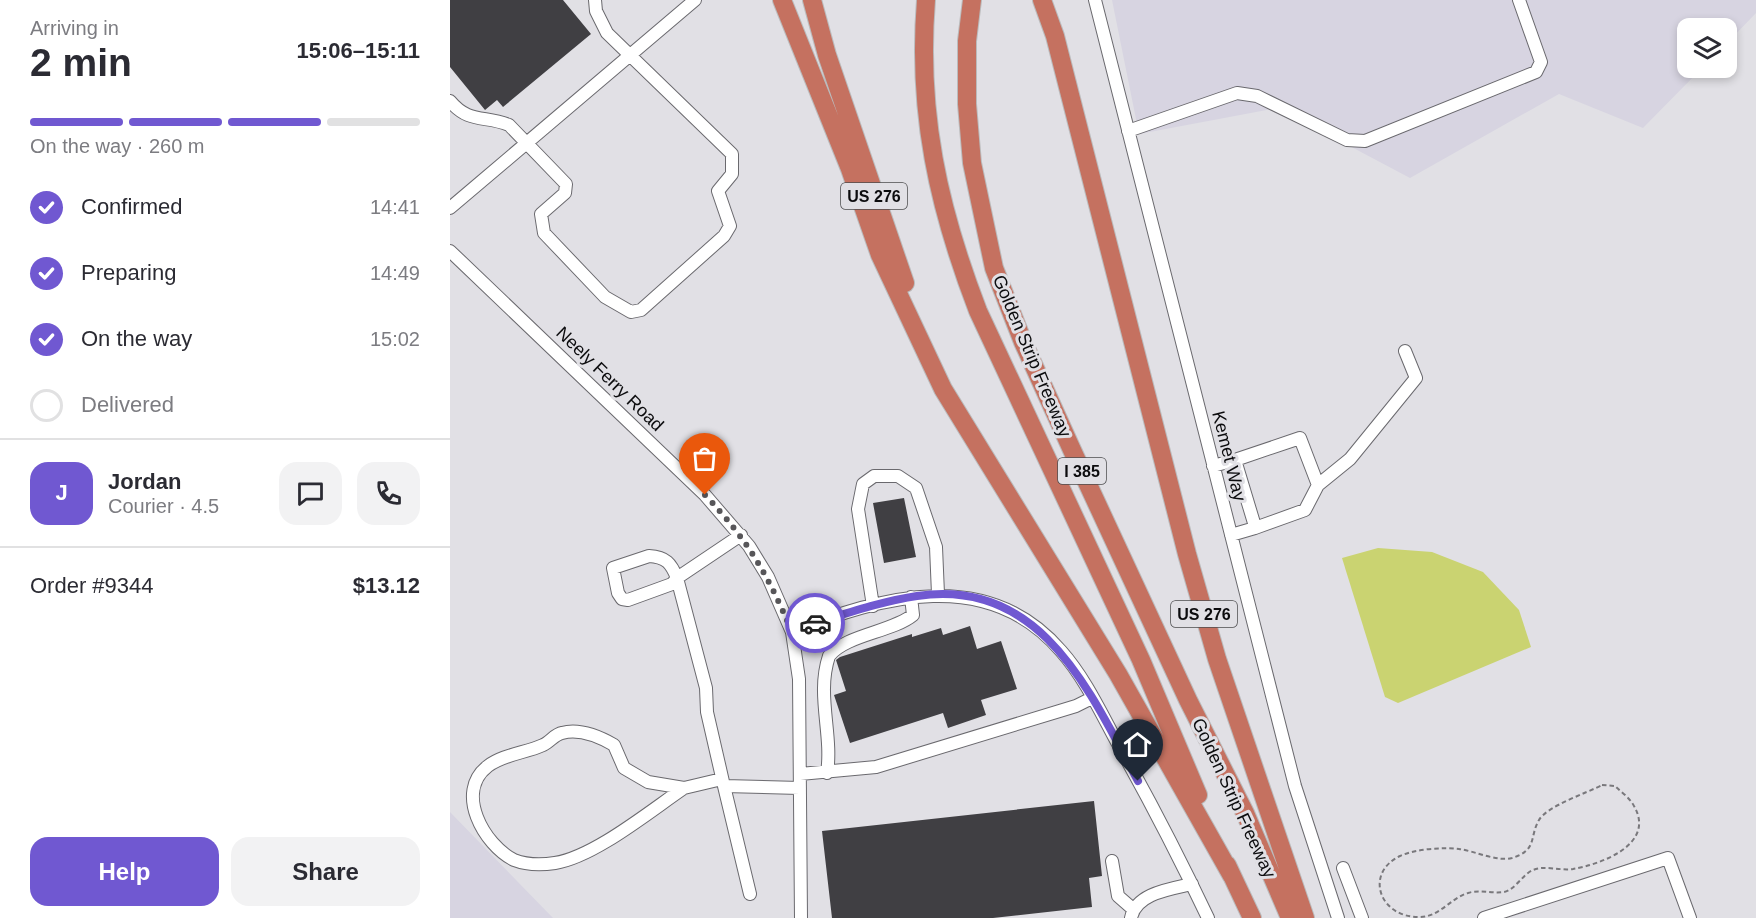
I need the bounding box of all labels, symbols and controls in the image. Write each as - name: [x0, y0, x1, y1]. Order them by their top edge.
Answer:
- text: Arriving in: [30, 17, 119, 39]
- map controls: [1677, 18, 1737, 78]
- button: layers: [1677, 18, 1737, 78]
- text: 15:06–15:11: [296, 38, 420, 63]
- text: 2 min: [30, 41, 132, 84]
- text: On the way · 260 m: [30, 135, 205, 157]
- road number: US 276: [841, 183, 907, 209]
- icon: check: [30, 191, 63, 224]
- text: Confirmed: [81, 194, 182, 219]
- text: 14:41: [370, 196, 420, 218]
- icon: check: [30, 257, 63, 290]
- text: Preparing: [81, 260, 176, 285]
- text: 14:49: [370, 262, 420, 284]
- street label: Golden Strip Freeway: [989, 272, 1075, 440]
- icon: check: [30, 323, 63, 356]
- street label: Neely Ferry Road: [552, 323, 668, 435]
- text: On the way: [81, 326, 192, 351]
- text: 15:02: [370, 328, 420, 350]
- text: Delivered: [81, 392, 174, 417]
- street label: Kemet Way: [1208, 409, 1250, 503]
- pin: [679, 433, 730, 495]
- icon: bag: [688, 442, 721, 475]
- road number: I 385: [1058, 458, 1106, 484]
- button: chat: [279, 462, 342, 525]
- button: phone: [357, 462, 420, 525]
- text: Jordan: [108, 469, 181, 494]
- text: J: [55, 480, 68, 505]
- text: Courier · 4.5: [108, 495, 219, 517]
- text: Order #9344: [30, 573, 154, 598]
- text: $13.12: [353, 573, 420, 598]
- courier: [785, 593, 845, 653]
- road number: US 276: [1171, 601, 1237, 627]
- icon: car: [799, 607, 832, 640]
- street label: Golden Strip Freeway: [1188, 715, 1280, 881]
- pin: [1112, 719, 1163, 781]
- icon: home: [1121, 728, 1154, 761]
- button: Help: [30, 837, 219, 906]
- button: Share: [231, 837, 420, 906]

